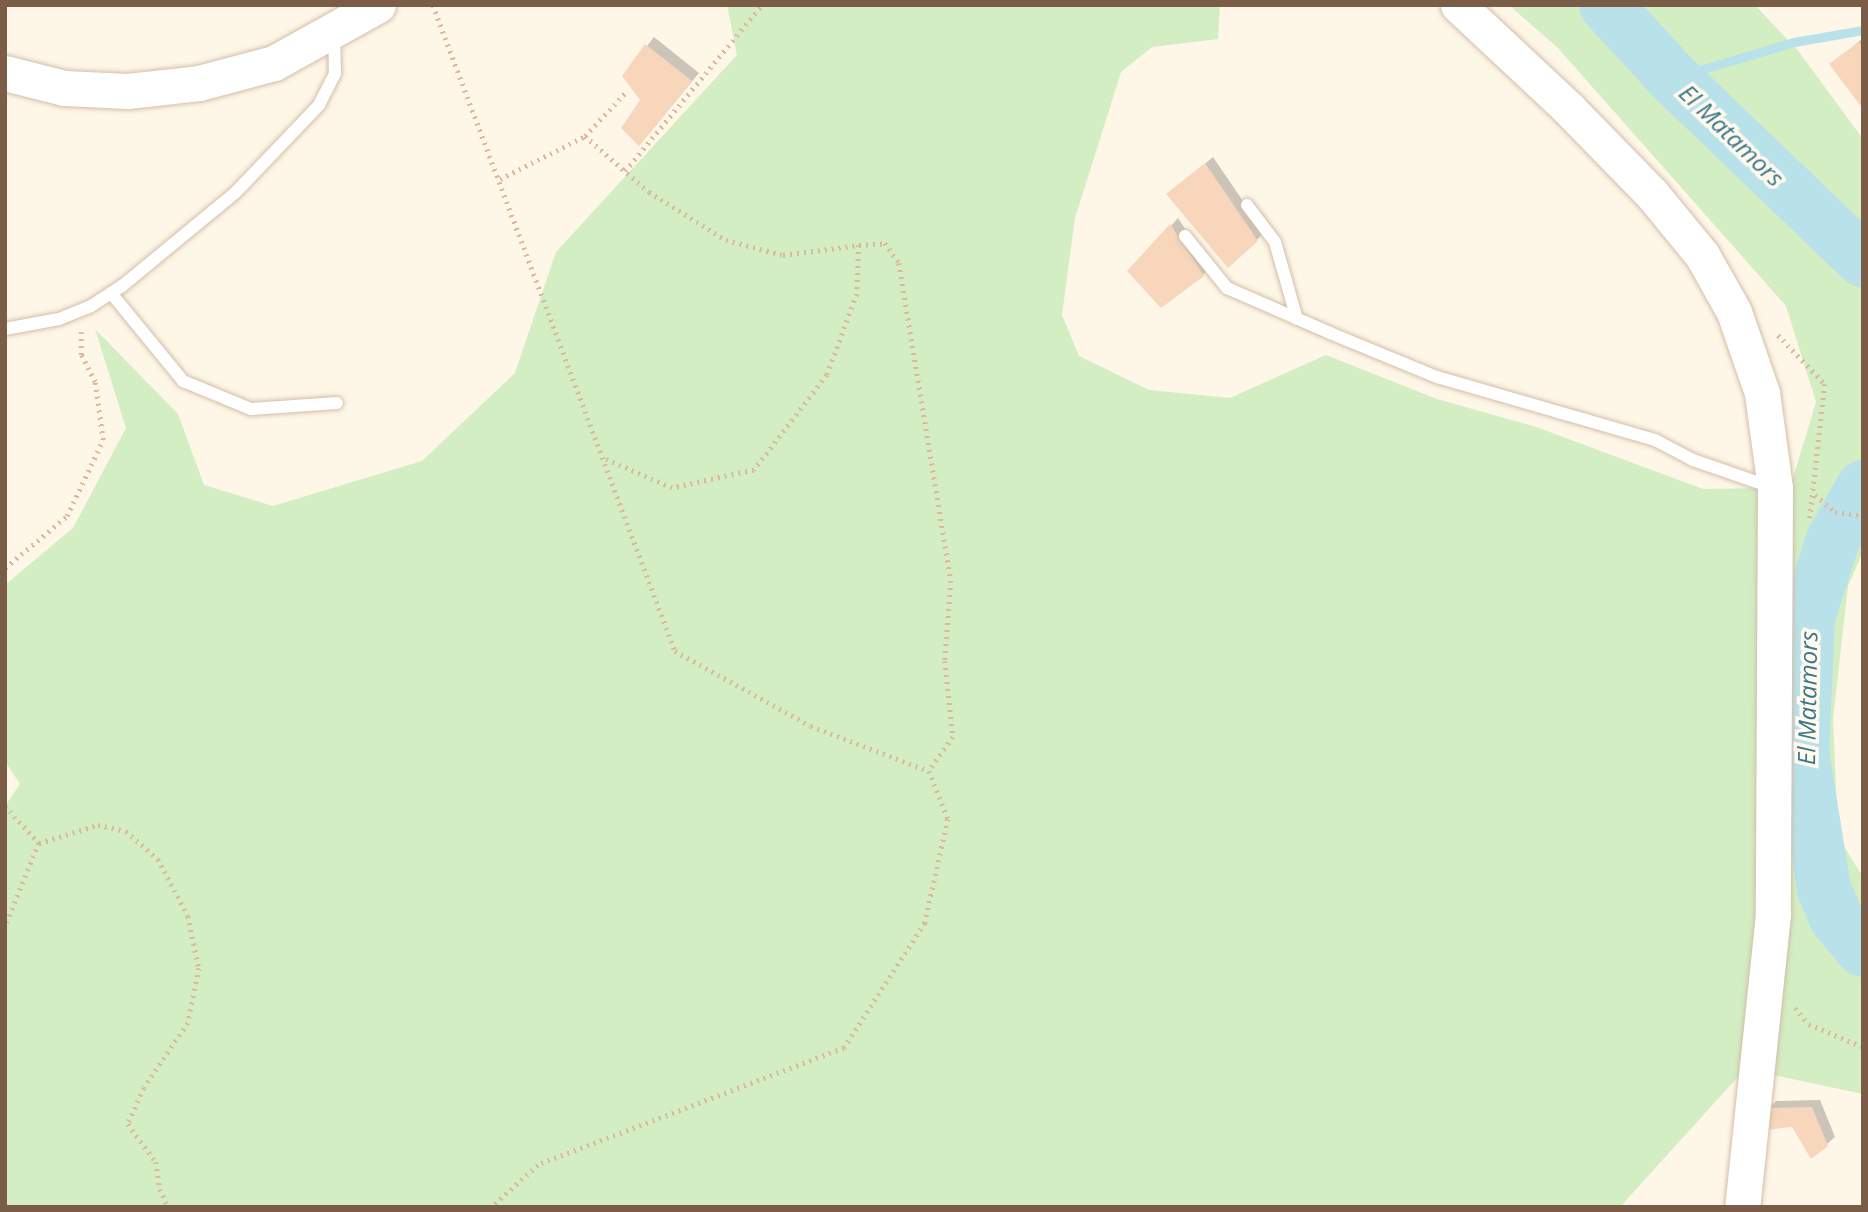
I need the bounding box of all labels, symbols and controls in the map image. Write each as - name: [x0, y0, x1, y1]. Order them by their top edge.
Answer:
- water label: El Matamors: [1674, 78, 1790, 192]
- water label: El Matamors: [1791, 631, 1823, 765]

